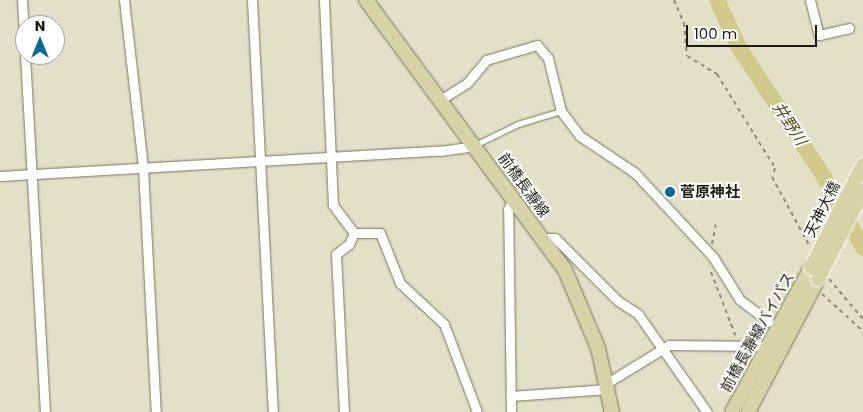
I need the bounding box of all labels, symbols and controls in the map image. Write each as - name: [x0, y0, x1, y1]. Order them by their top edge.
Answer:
- north arrow: [15, 15, 65, 65]
- scale bar: [688, 15, 819, 47]
- text: N: [35, 16, 45, 36]
- text: 100 m: [694, 23, 737, 44]
- water label: 井野川: [768, 99, 810, 149]
- street label: 前橋長瀞線: [495, 149, 553, 221]
- street label: 天神大橋: [800, 178, 844, 240]
- place label: 菅原神社: [680, 183, 740, 201]
- marker: 菅原神社: [664, 186, 676, 198]
- street label: 前橋長瀞線バイパス: [716, 269, 798, 395]

